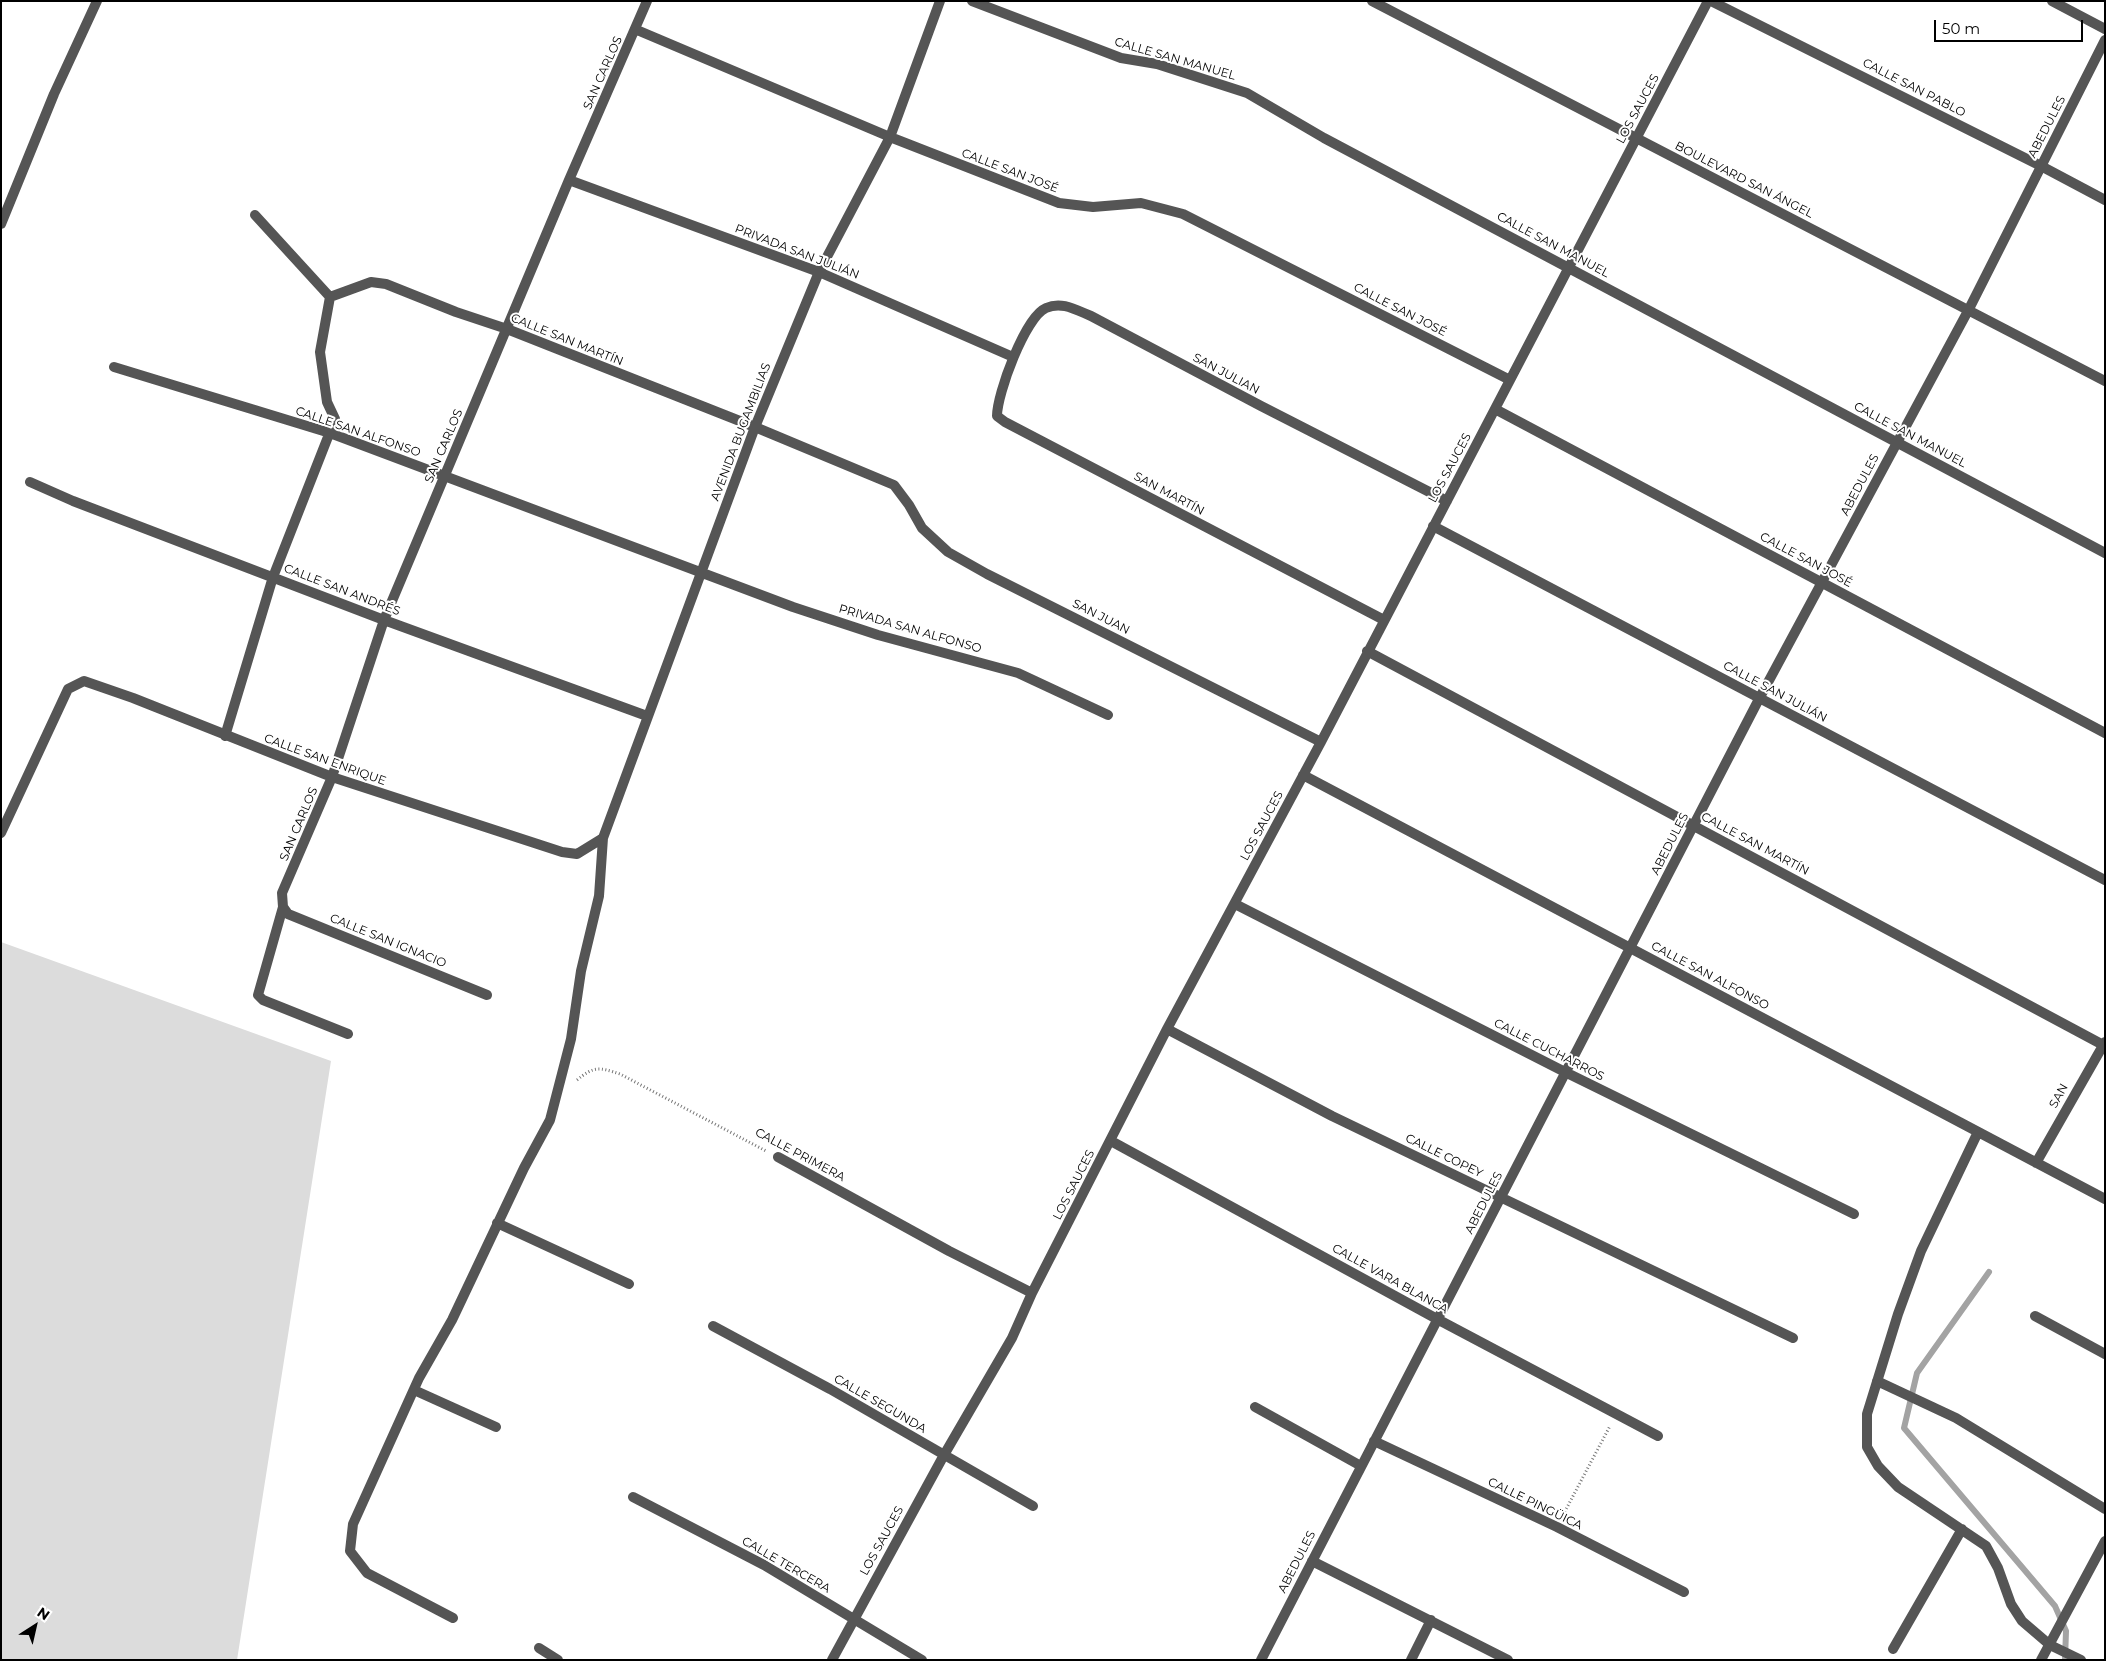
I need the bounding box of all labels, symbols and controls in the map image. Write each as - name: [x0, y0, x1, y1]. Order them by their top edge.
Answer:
- scale bar: [1936, 10, 2085, 42]
- text: 50 m: [1942, 19, 1980, 38]
- street label: SAN CARLOS: [580, 34, 626, 112]
- street label: CALLE SAN MANUEL: [1113, 35, 1237, 83]
- street label: CALLE SAN PABLO: [1860, 56, 1968, 120]
- street label: LOS SAUCES: [1614, 72, 1662, 146]
- street label: ABEDULES: [2025, 94, 2069, 160]
- street label: BOULEVARD SAN ÁNGEL: [1672, 139, 1816, 221]
- street label: CALLE SAN JOSÉ: [960, 146, 1060, 196]
- street label: CALLE SAN MANUEL: [1494, 209, 1612, 281]
- street label: PRIVADA SAN JULIÁN: [733, 222, 861, 282]
- street label: CALLE SAN JOSÉ: [1351, 280, 1449, 340]
- street label: CALLE SAN MARTÍN: [509, 311, 625, 369]
- street label: SAN JULIAN: [1190, 350, 1262, 398]
- street label: AVENIDA BUGAMBILIAS: [708, 361, 774, 503]
- street label: CALLE SAN MANUEL: [1851, 399, 1969, 471]
- street label: CALLE SAN ALFONSO: [293, 404, 423, 460]
- street label: SAN CARLOS: [422, 407, 466, 485]
- street label: LOS SAUCES: [1426, 431, 1474, 505]
- street label: ABEDULES: [1838, 452, 1882, 518]
- street label: SAN MARTÍN: [1131, 469, 1207, 519]
- street label: CALLE SAN JOSÉ: [1757, 530, 1855, 590]
- street label: CALLE SAN ANDRÉS: [282, 561, 402, 619]
- street label: SAN JUAN: [1070, 596, 1132, 638]
- street label: PRIVADA SAN ALFONSO: [837, 602, 983, 656]
- street label: CALLE SAN JULIÁN: [1721, 658, 1829, 726]
- street label: CALLE SAN ENRIQUE: [262, 731, 388, 789]
- street label: SAN CARLOS: [277, 785, 321, 863]
- street label: LOS SAUCES: [1238, 789, 1286, 863]
- street label: CALLE SAN MARTÍN: [1699, 809, 1811, 879]
- street label: ABEDULES: [1648, 811, 1692, 877]
- street label: CALLE SAN IGNACIO: [328, 911, 448, 971]
- street label: CALLE SAN ALFONSO: [1649, 939, 1771, 1013]
- street label: CALLE CUCHARROS: [1491, 1016, 1607, 1084]
- street label: SAN: [2046, 1081, 2072, 1111]
- street label: CALLE PRIMERA: [753, 1125, 847, 1185]
- street label: CALLE COPEY: [1403, 1131, 1485, 1181]
- street label: LOS SAUCES: [1050, 1148, 1098, 1222]
- street label: ABEDULES: [1462, 1170, 1506, 1236]
- street label: CALLE VARA BLANCA: [1329, 1241, 1451, 1317]
- street label: CALLE SEGUNDA: [831, 1372, 929, 1436]
- street label: CALLE PINGÜICA: [1485, 1475, 1585, 1533]
- street label: LOS SAUCES: [857, 1504, 907, 1578]
- street label: ABEDULES: [1275, 1529, 1319, 1595]
- street label: CALLE TERCERA: [739, 1534, 833, 1596]
- north arrow: [10, 1601, 60, 1651]
- text: N: [34, 1603, 53, 1624]

